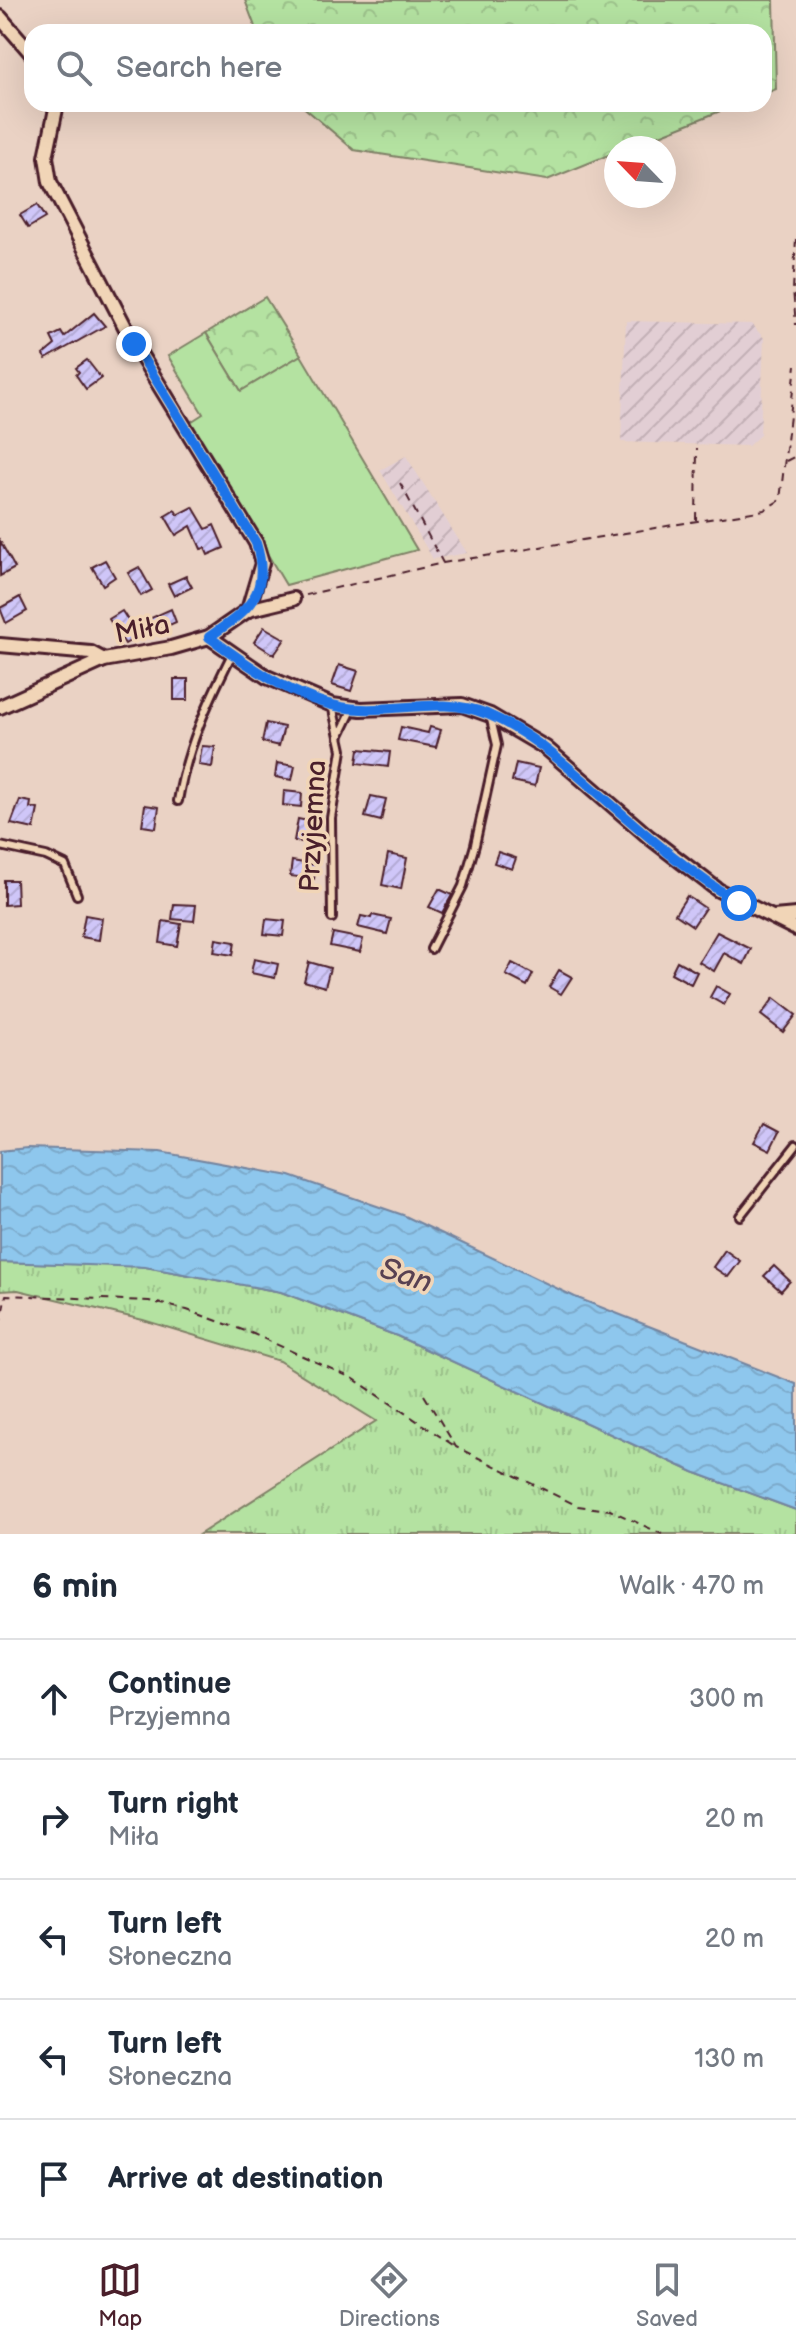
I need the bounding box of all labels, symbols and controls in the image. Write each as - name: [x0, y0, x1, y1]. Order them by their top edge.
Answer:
- search box: [24, 24, 772, 112]
- icon: search: [52, 46, 96, 90]
- text: Search here: [116, 50, 282, 86]
- north arrow: [604, 136, 676, 208]
- route end: [116, 326, 152, 362]
- street label: Miła: [112, 608, 173, 651]
- street label: Przyjemna: [294, 759, 333, 893]
- route start: [721, 885, 757, 921]
- water label: San: [375, 1251, 437, 1301]
- text: 6 min: [32, 1566, 118, 1607]
- text: Walk · 470 m: [619, 1571, 764, 1602]
- text: Continue: [108, 1666, 231, 1702]
- icon: ahead: [32, 1677, 76, 1721]
- text: 300 m: [689, 1684, 764, 1715]
- text: Przyjemna: [108, 1702, 231, 1733]
- text: Turn right: [108, 1786, 239, 1822]
- icon: right: [32, 1797, 76, 1841]
- text: 20 m: [705, 1804, 764, 1835]
- text: Miła: [108, 1822, 159, 1853]
- text: Turn left: [108, 1906, 222, 1942]
- icon: left: [32, 1917, 76, 1961]
- text: 20 m: [705, 1924, 764, 1955]
- text: Słoneczna: [108, 1942, 232, 1973]
- text: Turn left: [108, 2026, 222, 2062]
- icon: left: [32, 2037, 76, 2081]
- text: 130 m: [694, 2044, 764, 2075]
- text: Słoneczna: [108, 2062, 232, 2093]
- icon: arrive: [32, 2157, 76, 2201]
- text: Arrive at destination: [108, 2161, 384, 2197]
- tab: Map: [98, 2258, 142, 2333]
- tab: Directions: [339, 2258, 440, 2333]
- tab: Saved: [636, 2258, 698, 2333]

